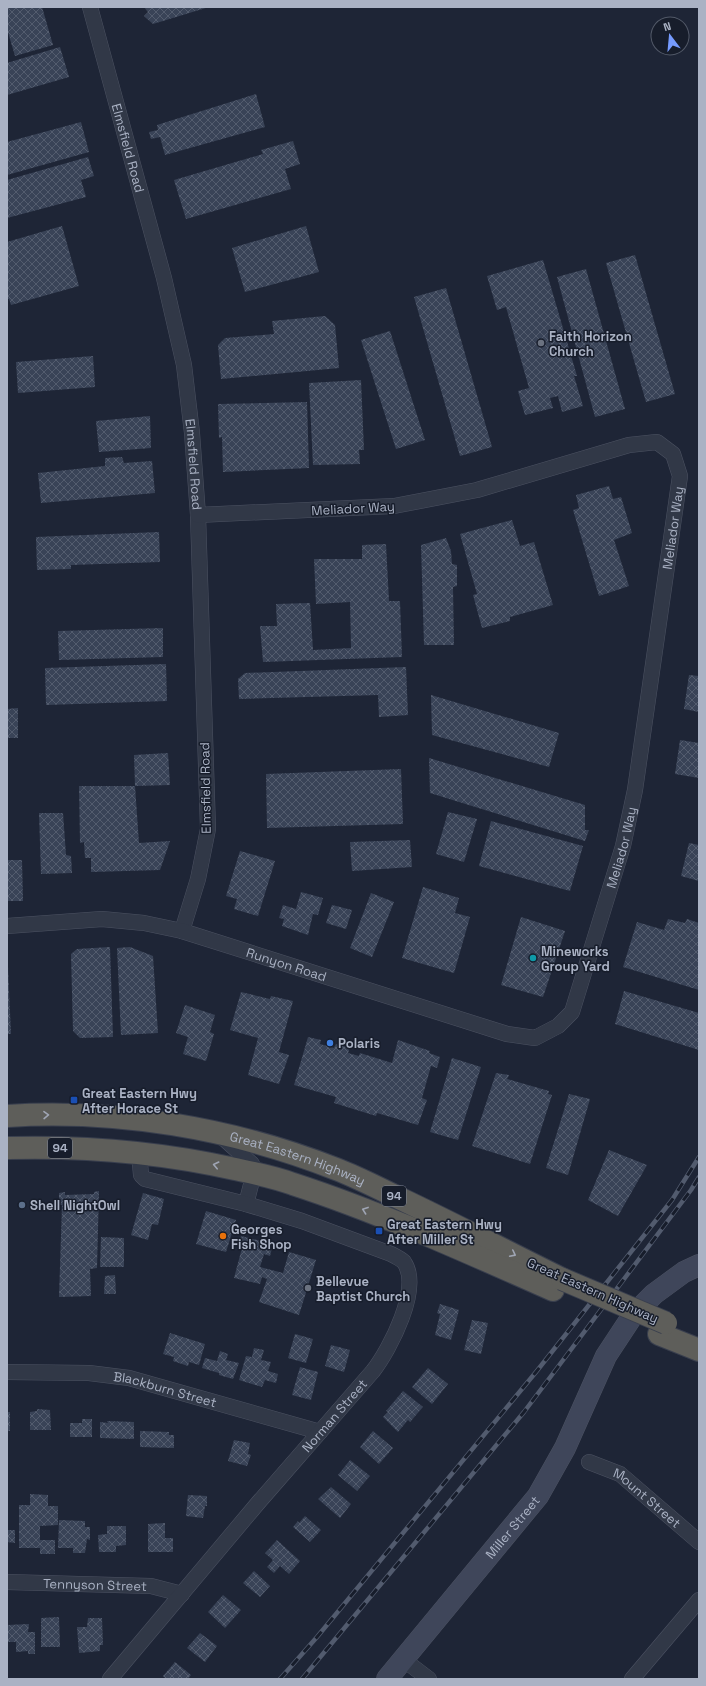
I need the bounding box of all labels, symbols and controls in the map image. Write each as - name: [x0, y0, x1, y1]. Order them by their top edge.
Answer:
- north arrow: [650, 16, 690, 56]
- text: N: [662, 19, 673, 34]
- street label: Elmsfield Road: [108, 102, 148, 194]
- place label: Faith Horizon Church: [549, 328, 632, 360]
- marker: Faith Horizon Church: [536, 338, 546, 348]
- street label: Elmsfield Road: [181, 418, 206, 511]
- street label: Meliador Way: [659, 485, 687, 571]
- street label: Meliador Way: [311, 498, 395, 519]
- street label: Elmsfield Road: [196, 742, 215, 834]
- street label: Meliador Way: [602, 805, 640, 890]
- place label: Mineworks Group Yard: [541, 943, 610, 975]
- street label: Runyon Road: [244, 944, 329, 985]
- marker: Mineworks Group Yard: [528, 953, 538, 963]
- place label: Polaris: [338, 1035, 380, 1052]
- marker: Polaris: [325, 1038, 335, 1048]
- place label: Great Eastern Hwy After Horace St: [82, 1085, 197, 1117]
- marker: Great Eastern Hwy After Horace St: [69, 1095, 79, 1105]
- one-way arrow: [43, 1111, 49, 1119]
- street label: Great Eastern Highway: [228, 1128, 368, 1190]
- road number: 94: [48, 1138, 72, 1158]
- one-way arrow: [213, 1161, 219, 1169]
- road number: 94: [382, 1186, 406, 1206]
- place label: Shell NightOwl: [30, 1197, 120, 1214]
- marker: Shell NightOwl: [17, 1200, 27, 1210]
- one-way arrow: [362, 1207, 369, 1215]
- place label: Great Eastern Hwy After Miller St: [387, 1216, 502, 1248]
- place label: Georges Fish Shop: [231, 1221, 292, 1253]
- marker: Great Eastern Hwy After Miller St: [374, 1226, 384, 1236]
- marker: Georges Fish Shop: [218, 1231, 228, 1241]
- one-way arrow: [508, 1249, 516, 1257]
- street label: Great Eastern Highway: [524, 1254, 661, 1327]
- place label: Bellevue Baptist Church: [316, 1273, 410, 1305]
- marker: Bellevue Baptist Church: [303, 1283, 313, 1293]
- street label: Blackburn Street: [113, 1368, 219, 1411]
- street label: Norman Street: [298, 1376, 371, 1456]
- street label: Mount Street: [611, 1464, 684, 1532]
- street label: Miller Street: [482, 1492, 544, 1562]
- street label: Tennyson Street: [43, 1575, 147, 1595]

